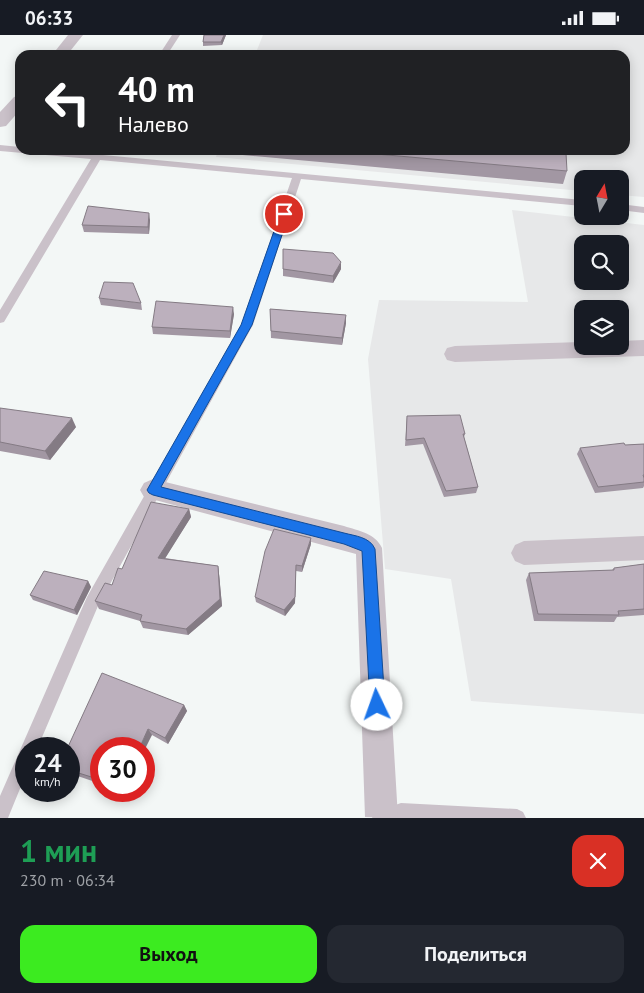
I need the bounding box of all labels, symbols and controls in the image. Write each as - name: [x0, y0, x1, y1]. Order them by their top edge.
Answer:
- text: 06:33: [25, 6, 73, 30]
- text: 40 m: [118, 66, 195, 112]
- icon: left: [35, 70, 100, 135]
- text: Налево: [118, 110, 189, 138]
- north arrow: [574, 170, 629, 225]
- map controls: [574, 170, 629, 355]
- pin: [263, 193, 305, 235]
- icon: arrive: [270, 200, 298, 228]
- button: search: [574, 235, 629, 290]
- button: layers: [574, 300, 629, 355]
- position arrow: [350, 678, 402, 730]
- speed limit sign: 30: [90, 737, 155, 802]
- text: 24: [33, 747, 62, 779]
- text: km/h: [34, 774, 61, 789]
- text: 1 мин: [20, 831, 97, 870]
- button: close: [572, 835, 624, 887]
- text: 230 m · 06:34: [20, 870, 115, 890]
- button: Выход: [20, 925, 317, 983]
- button: Поделиться: [327, 925, 624, 983]

